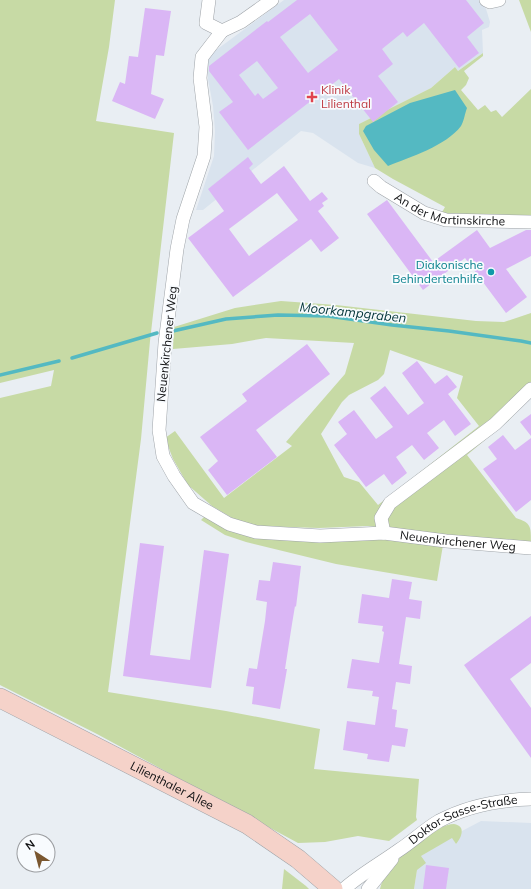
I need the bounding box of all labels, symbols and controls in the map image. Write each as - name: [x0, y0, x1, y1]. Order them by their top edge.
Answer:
- place label: Klinik Lilienthal: [321, 82, 371, 111]
- marker: Klinik Lilienthal: [306, 91, 318, 103]
- street label: An der Martinskirche: [392, 189, 505, 228]
- place label: Diakonische Behindertenhilfe: [392, 257, 483, 286]
- marker: Diakonische Behindertenhilfe: [486, 267, 496, 277]
- street label: Neuenkirchener Weg: [153, 285, 180, 403]
- water label: Moorkampgraben: [299, 298, 407, 326]
- street label: Neuenkirchener Weg: [399, 527, 517, 554]
- street label: Lilienthaler Allee: [128, 758, 216, 813]
- street label: Doktor-Sasse-Straße: [405, 792, 518, 847]
- north arrow: [16, 833, 56, 873]
- text: N: [23, 837, 38, 853]

